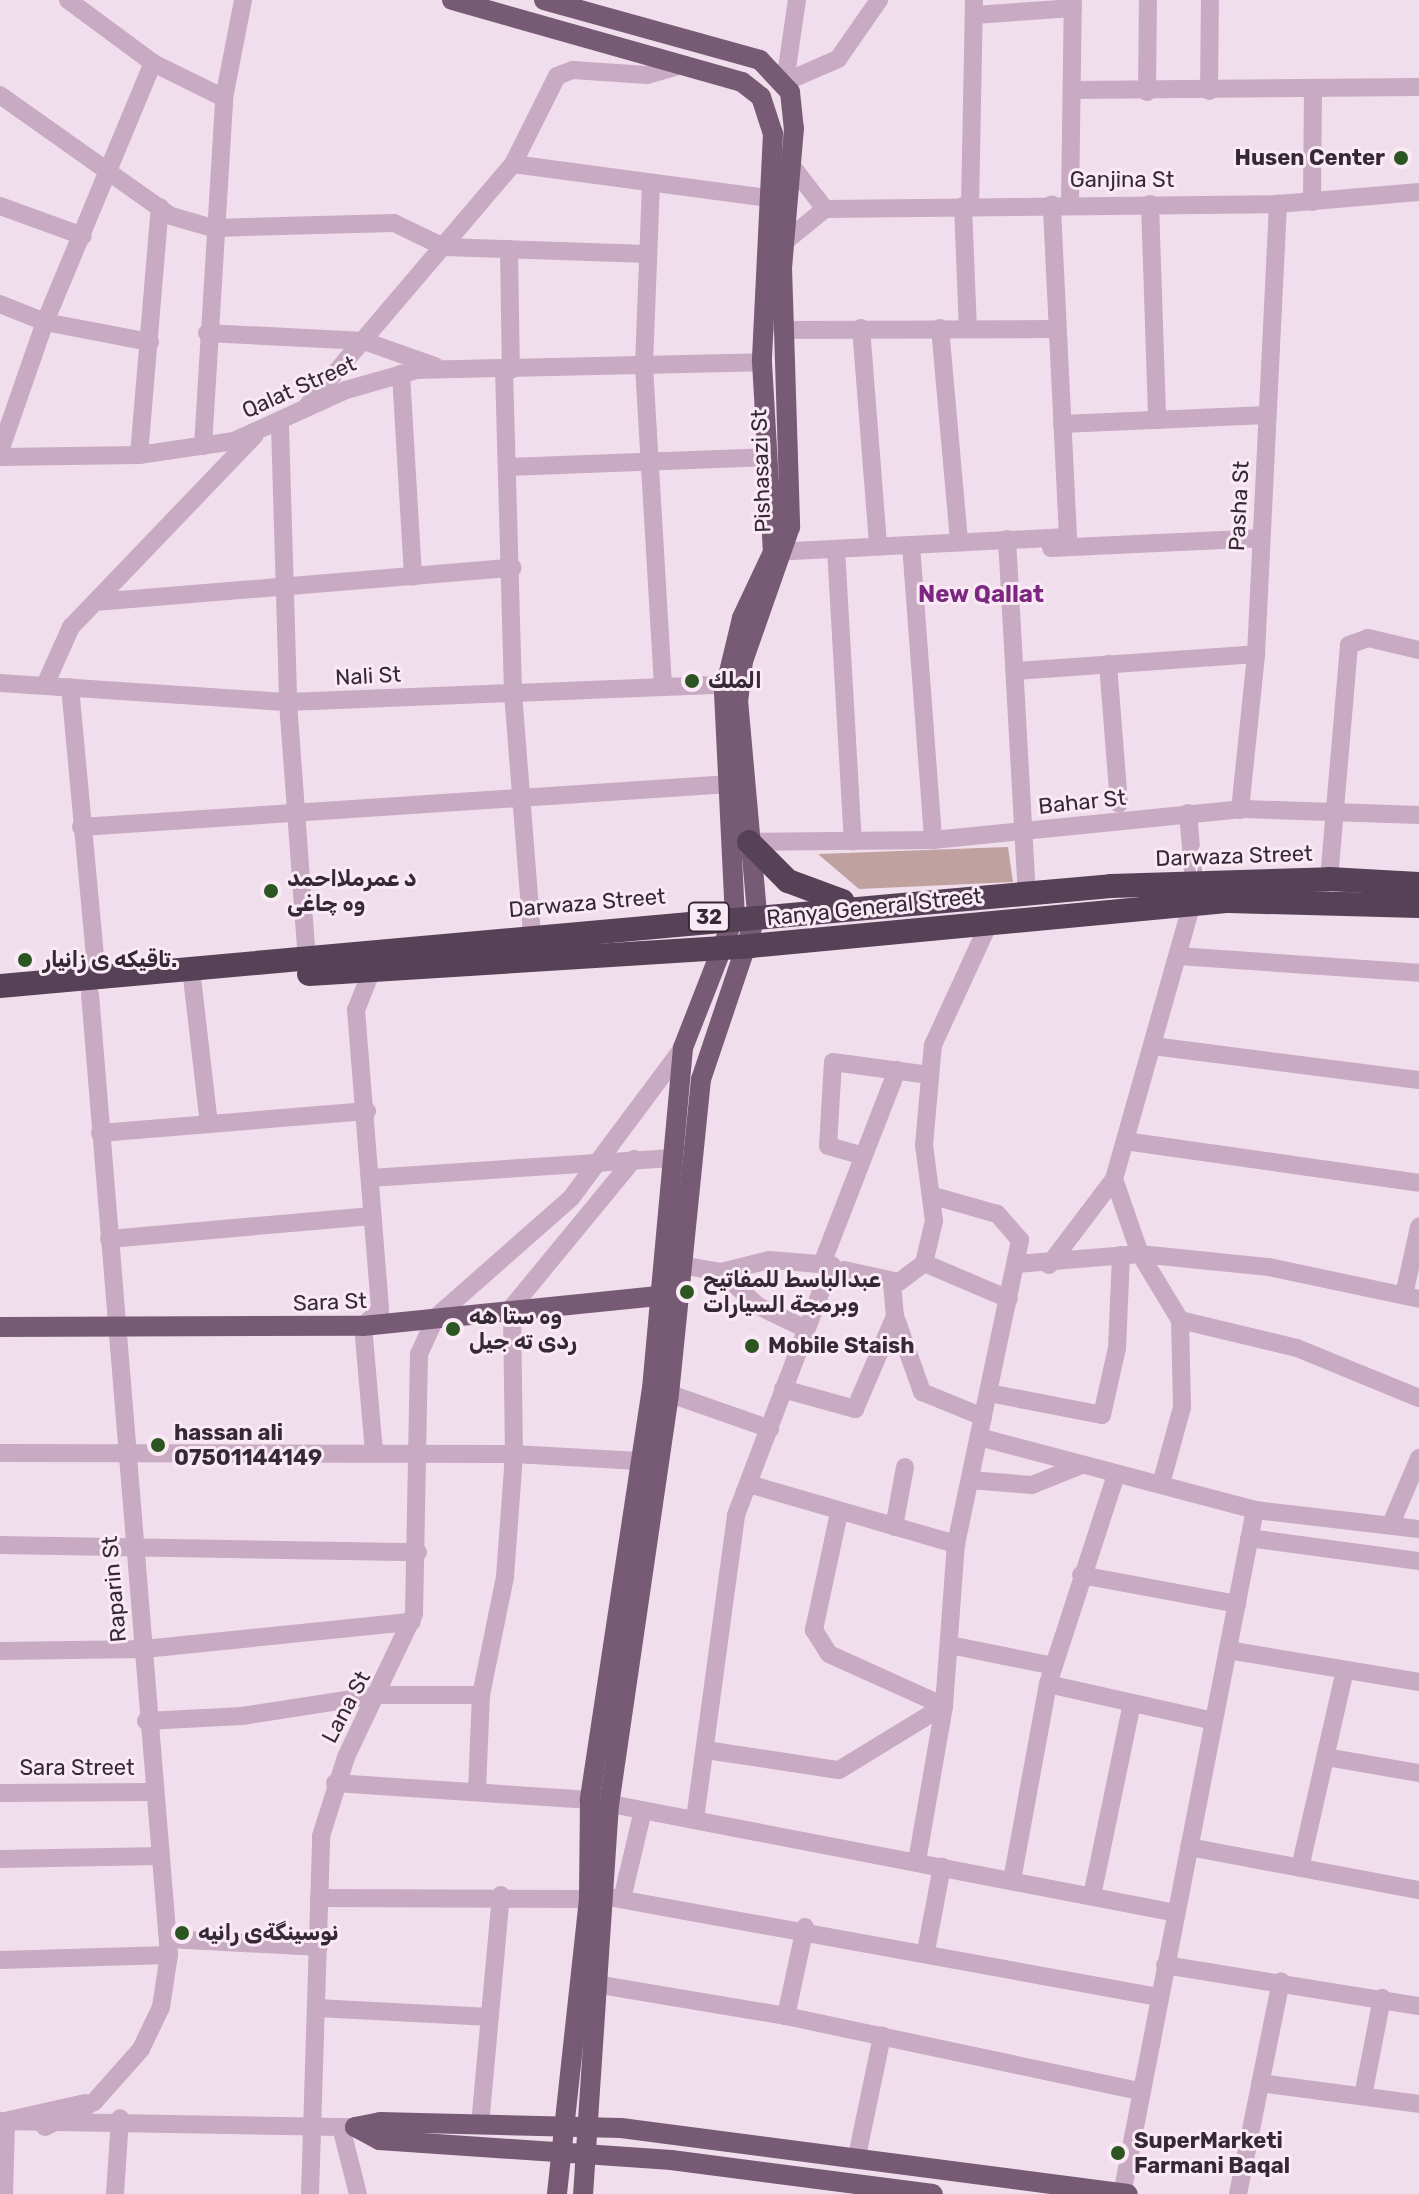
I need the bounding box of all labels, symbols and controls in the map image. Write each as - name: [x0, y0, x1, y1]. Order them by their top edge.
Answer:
- place label: Husen Center: [1235, 145, 1385, 171]
- marker: Husen Center: [1392, 149, 1410, 167]
- street label: Ganjina St: [1070, 167, 1174, 193]
- street label: Qalat Street: [238, 350, 360, 424]
- street label: Pishasazi St: [746, 409, 776, 533]
- street label: Pasha St: [1223, 460, 1255, 552]
- district label: New Qallat: [918, 581, 1044, 609]
- street label: Nali St: [334, 661, 402, 691]
- place label: الملك: [708, 668, 762, 694]
- marker: الملك: [683, 672, 701, 690]
- street label: Bahar St: [1037, 784, 1127, 820]
- street label: Darwaza Street: [1155, 840, 1313, 872]
- place label: د عمرملااحمد وه چاغى: [287, 865, 417, 916]
- marker: د عمرملااحمد وه چاغى: [262, 882, 280, 900]
- street label: Darwaza Street: [507, 883, 667, 923]
- street label: Ranya General Street: [765, 883, 983, 931]
- road number: 32: [687, 901, 731, 933]
- place label: تاقيكه ى زانيار.: [43, 947, 177, 973]
- marker: تاقيكه ى زانيار.: [14, 949, 36, 971]
- place label: عبدالباسط للمفاتيح وبرمجة السيارات: [703, 1266, 881, 1318]
- marker: عبدالباسط للمفاتيح وبرمجة السيارات: [678, 1283, 696, 1301]
- street label: Sara St: [293, 1288, 367, 1316]
- place label: وه ستا هه ردى ته جيل: [469, 1303, 577, 1354]
- marker: وه ستا هه ردى ته جيل: [444, 1320, 462, 1338]
- place label: Mobile Staish: [768, 1333, 914, 1359]
- marker: Mobile Staish: [743, 1337, 761, 1355]
- place label: hassan ali 07501144149: [174, 1419, 322, 1470]
- marker: hassan ali 07501144149: [149, 1436, 167, 1454]
- street label: Raparin St: [96, 1535, 132, 1643]
- street label: Lana St: [316, 1667, 376, 1747]
- street label: Sara Street: [19, 1755, 135, 1781]
- place label: نوسينگةى رانيه: [198, 1920, 338, 1946]
- marker: نوسينگةى رانيه: [173, 1924, 191, 1942]
- place label: SuperMarketi Farmani Baqal: [1134, 2127, 1290, 2178]
- marker: SuperMarketi Farmani Baqal: [1109, 2144, 1127, 2162]

